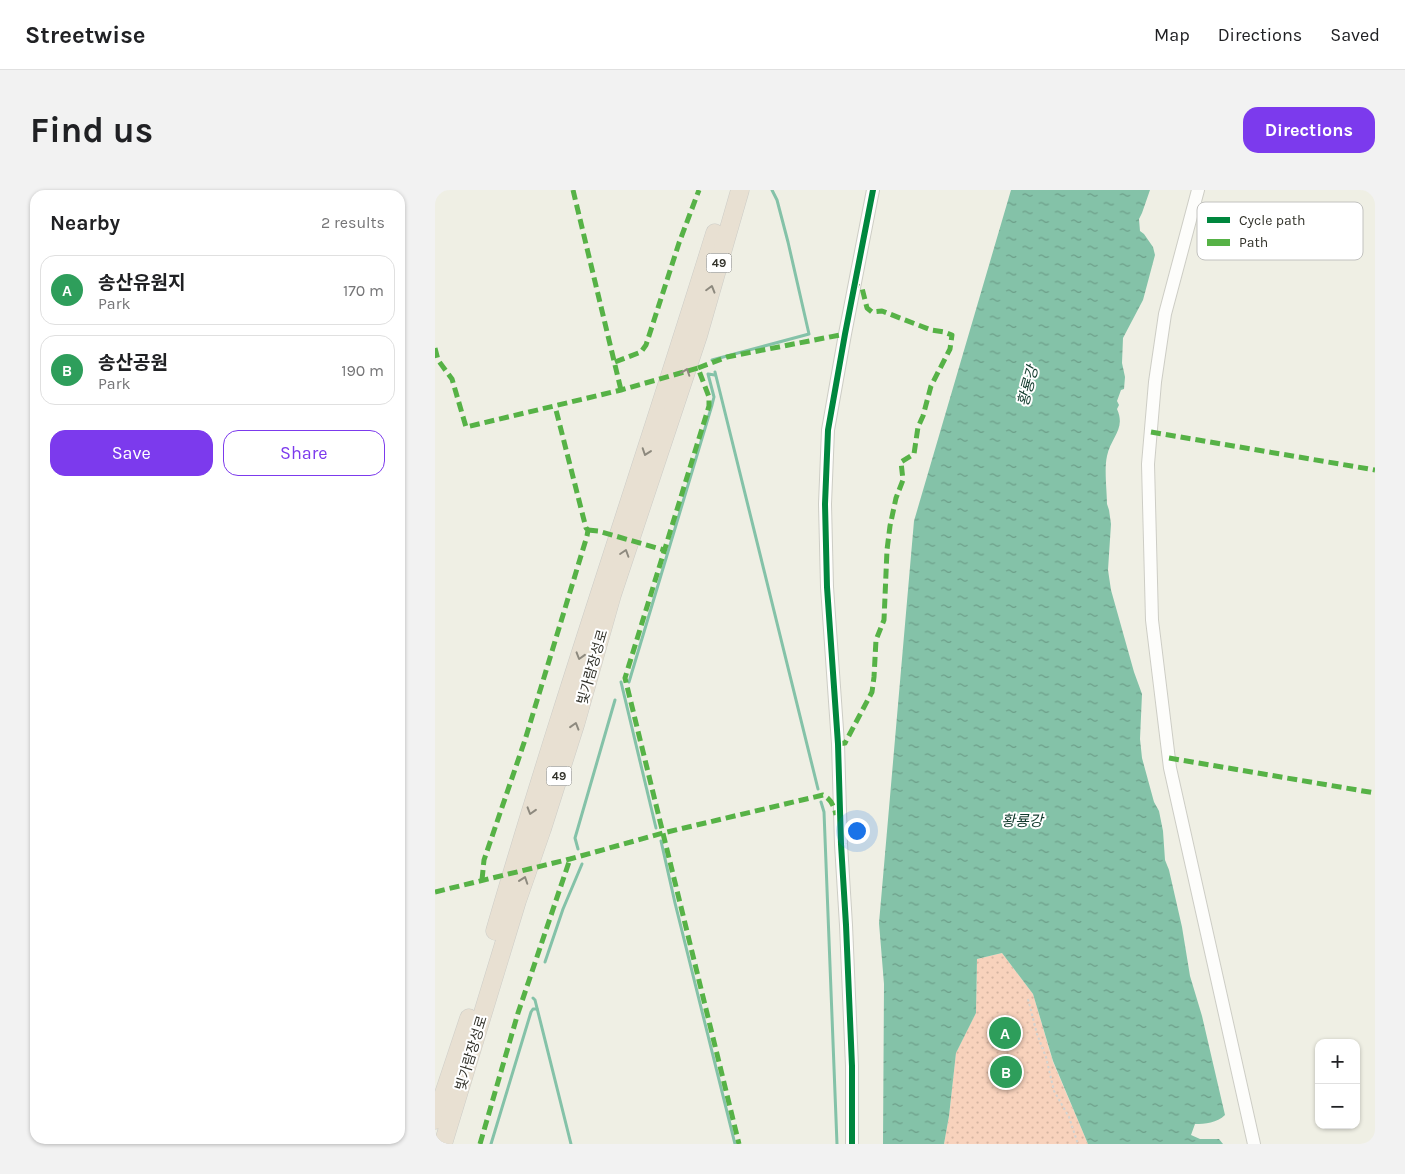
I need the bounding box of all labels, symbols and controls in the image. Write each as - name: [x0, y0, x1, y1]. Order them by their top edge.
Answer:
- text: Streetwise: [25, 21, 146, 49]
- text: Map: [1154, 24, 1190, 46]
- text: Directions: [1218, 24, 1302, 46]
- text: Saved: [1330, 24, 1380, 46]
- button: Directions: [1243, 107, 1375, 153]
- text: Find us: [30, 110, 153, 151]
- legend: [1197, 202, 1363, 260]
- text: Nearby: [50, 211, 120, 235]
- text: Cycle path: [1239, 212, 1305, 229]
- text: 2 results: [321, 213, 385, 232]
- text: Path: [1239, 234, 1268, 251]
- road number: 49: [707, 254, 731, 272]
- text: 송산유원지: [98, 272, 185, 294]
- text: A: [62, 281, 72, 300]
- text: 170 m: [343, 281, 384, 300]
- one-way arrow: [706, 285, 716, 294]
- text: Park: [98, 294, 130, 313]
- text: 송산공원: [98, 352, 168, 374]
- text: B: [62, 361, 72, 380]
- text: 190 m: [341, 361, 384, 380]
- water label: 황룡강: [1014, 362, 1043, 408]
- one-way arrow: [680, 368, 690, 377]
- text: Park: [98, 374, 130, 393]
- button: Save: [50, 430, 213, 476]
- button: Share: [223, 430, 385, 476]
- one-way arrow: [641, 447, 651, 455]
- one-way arrow: [620, 549, 630, 557]
- street label: 빛가람장성로: [574, 628, 611, 707]
- one-way arrow: [575, 652, 585, 660]
- one-way arrow: [569, 722, 579, 730]
- road number: 49: [547, 766, 571, 786]
- one-way arrow: [527, 807, 537, 815]
- water label: 황룡강: [1001, 812, 1045, 830]
- your location: [844, 818, 870, 844]
- one-way arrow: [518, 876, 528, 885]
- street label: 빛가람장성로: [452, 1014, 491, 1093]
- pin: A: [989, 1014, 1021, 1052]
- map controls: [1315, 1039, 1360, 1129]
- button: +: [1315, 1039, 1360, 1084]
- pin: B: [990, 1053, 1022, 1091]
- button: −: [1315, 1084, 1360, 1129]

